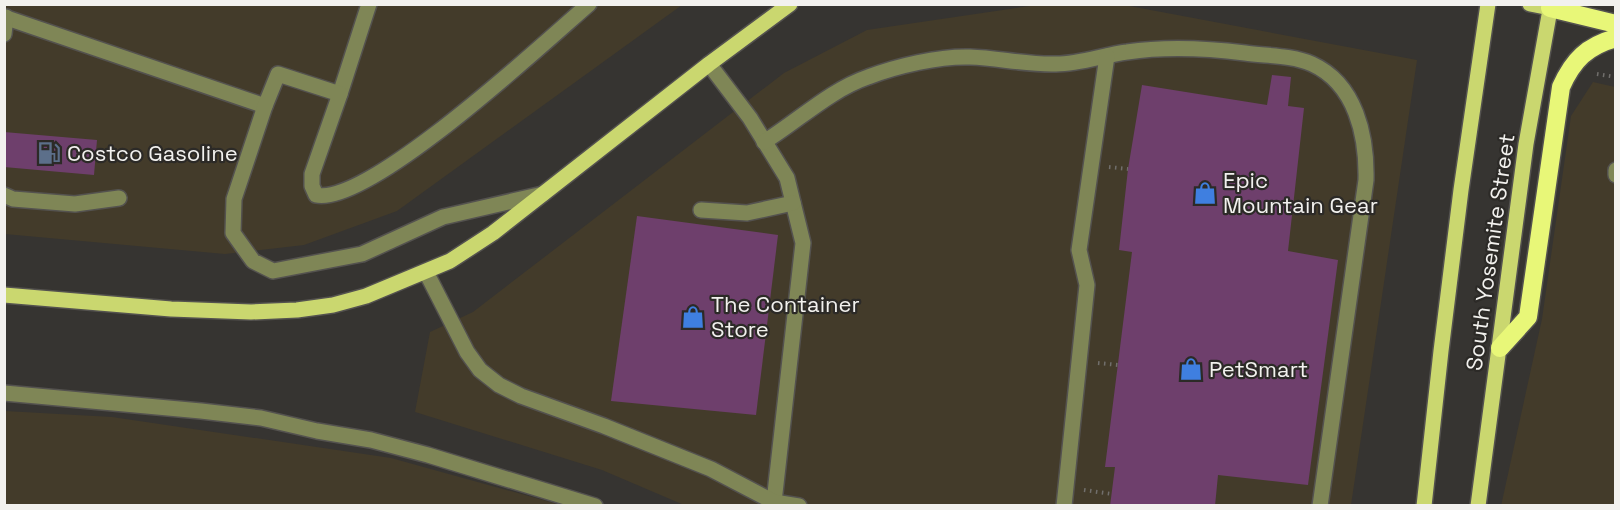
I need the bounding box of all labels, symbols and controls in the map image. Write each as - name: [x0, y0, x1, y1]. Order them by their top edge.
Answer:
- street label: South Yosemite Street: [1459, 132, 1521, 372]
- place label: Costco Gasoline: [67, 139, 238, 167]
- fuel station icon: Costco Gasoline: [36, 140, 62, 166]
- place label: Epic Mountain Gear: [1223, 166, 1378, 219]
- shop icon: Epic Mountain Gear: [1192, 180, 1218, 206]
- place label: The Container Store: [711, 290, 860, 343]
- shop icon: The Container Store: [680, 304, 706, 330]
- place label: PetSmart: [1209, 355, 1308, 383]
- shop icon: PetSmart: [1178, 356, 1204, 382]

